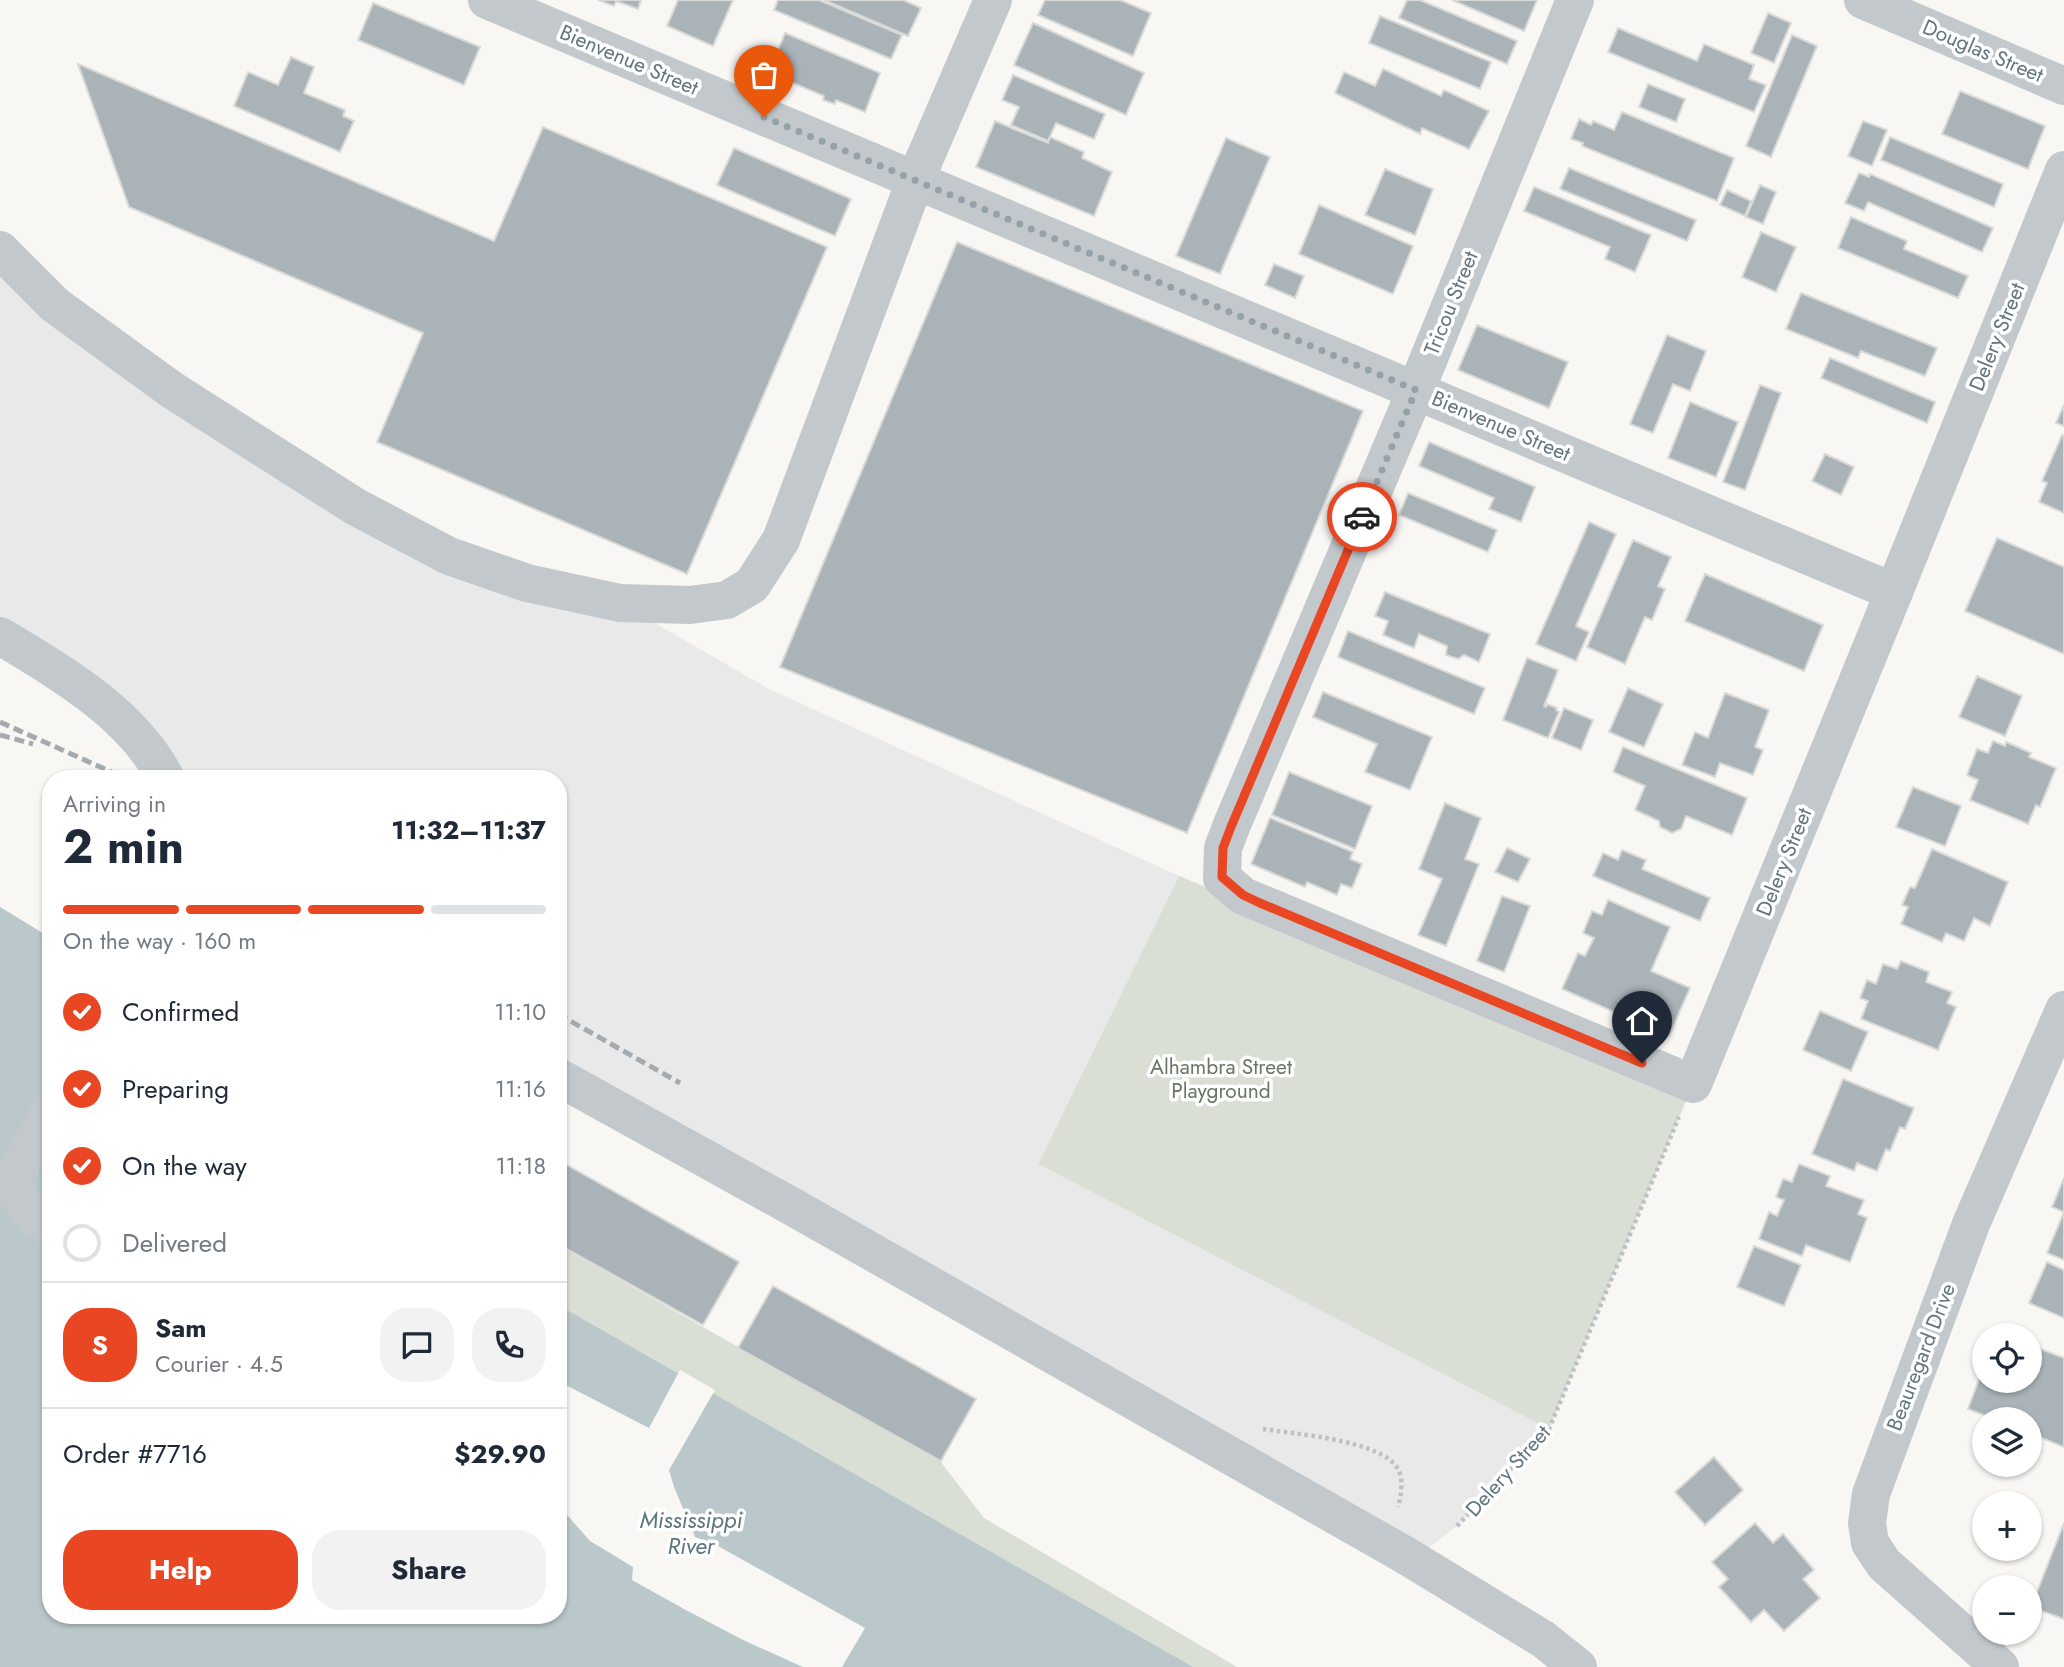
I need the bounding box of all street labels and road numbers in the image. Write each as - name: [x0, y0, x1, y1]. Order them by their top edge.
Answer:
- street label: Douglas Street: [1918, 12, 2048, 90]
- street label: Bienvenue Street: [555, 17, 703, 103]
- street label: Tricou Street: [1417, 247, 1485, 359]
- street label: Delery Street: [1962, 278, 2032, 396]
- street label: Bienvenue Street: [1427, 383, 1575, 469]
- street label: Delery Street: [1749, 803, 1819, 921]
- street label: Beauregard Drive: [1879, 1279, 1963, 1435]
- street label: Delery Street: [1459, 1419, 1557, 1523]

